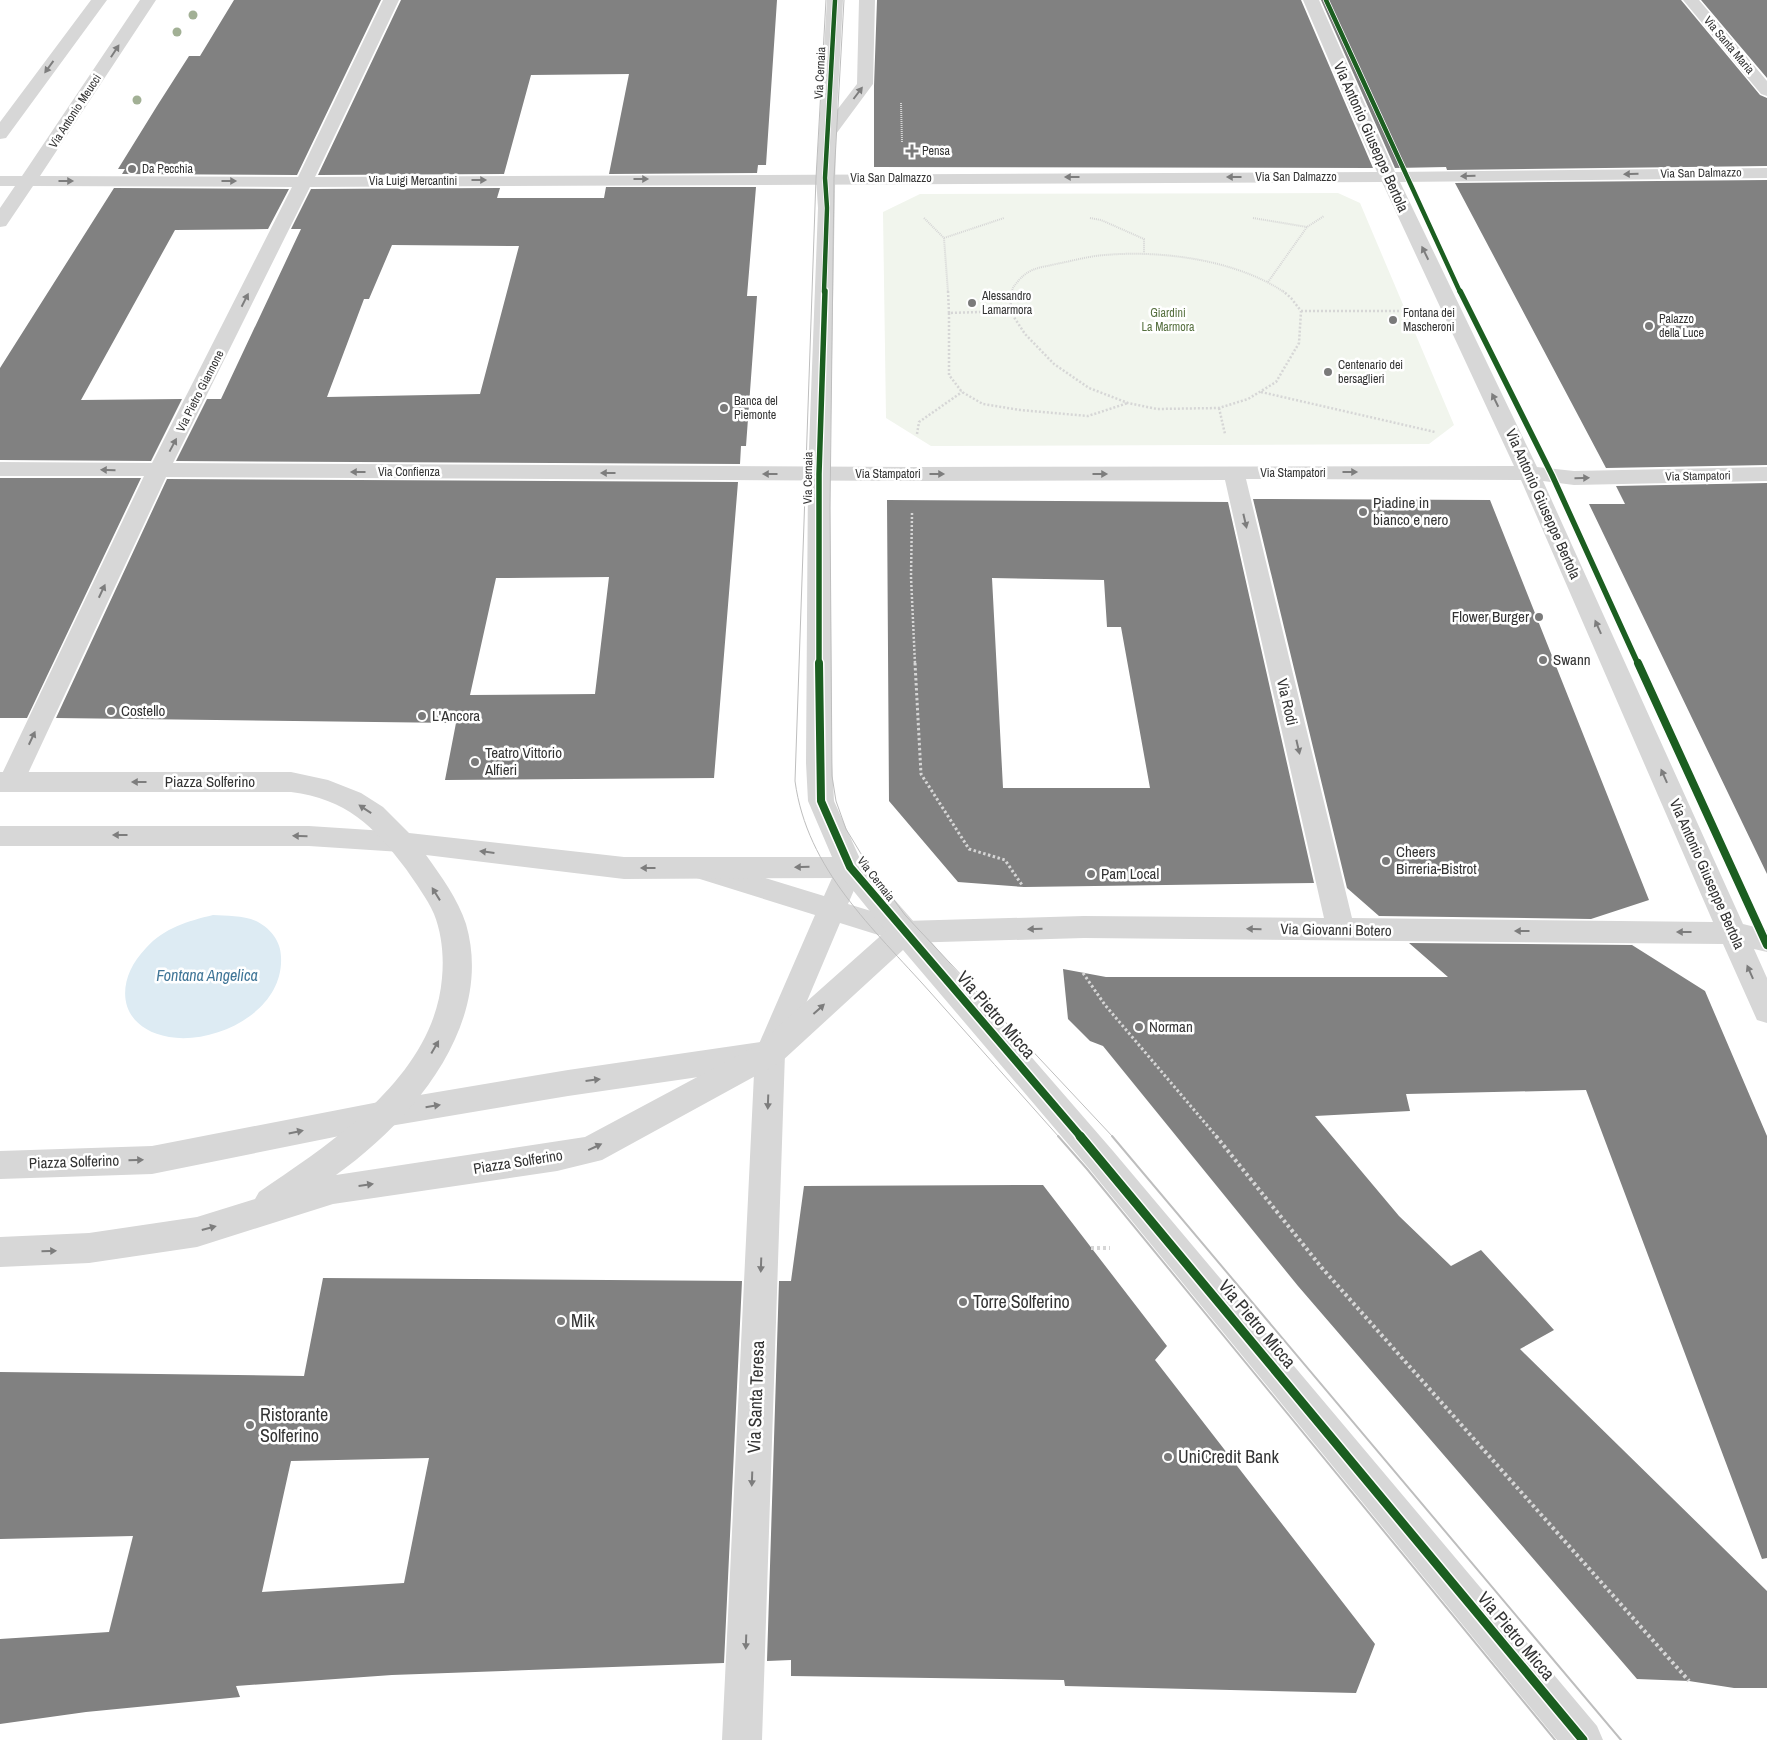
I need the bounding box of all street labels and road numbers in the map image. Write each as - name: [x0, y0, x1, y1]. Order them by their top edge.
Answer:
- street label: Via Santa Maria: [1700, 13, 1758, 78]
- street label: Via Cernaia: [811, 46, 829, 100]
- street label: Via Antonio Giuseppe Bertola: [1329, 58, 1414, 215]
- street label: Via Antonio Meucci: [45, 71, 105, 151]
- street label: Via San Dalmazzo: [1660, 164, 1742, 182]
- street label: Via San Dalmazzo: [1255, 169, 1337, 185]
- street label: Via San Dalmazzo: [850, 170, 932, 186]
- street label: Via Luigi Mercantini: [369, 173, 457, 189]
- street label: Via Pietro Giannone: [173, 347, 227, 435]
- street label: Via Antonio Giuseppe Bertola: [1501, 425, 1586, 582]
- street label: Via Cernaia: [800, 451, 816, 504]
- street label: Via Confienza: [378, 464, 441, 480]
- street label: Via Stampatori: [1260, 465, 1326, 481]
- street label: Via Stampatori: [855, 466, 921, 482]
- street label: Via Stampatori: [1665, 467, 1731, 485]
- street label: Via Rodi: [1272, 676, 1303, 727]
- street label: Piazza Solferino: [165, 771, 255, 792]
- street label: Via Antonio Giuseppe Bertola: [1665, 795, 1750, 952]
- street label: Via Cernaia: [854, 853, 899, 905]
- street label: Via Giovanni Botero: [1280, 918, 1392, 941]
- street label: Via Pietro Micca: [951, 965, 1042, 1064]
- street label: Piazza Solferino: [472, 1144, 564, 1179]
- street label: Piazza Solferino: [29, 1149, 120, 1174]
- street label: Via Pietro Micca: [1213, 1274, 1302, 1373]
- street label: Via Santa Teresa: [741, 1340, 770, 1454]
- street label: Via Pietro Micca: [1472, 1586, 1561, 1685]

